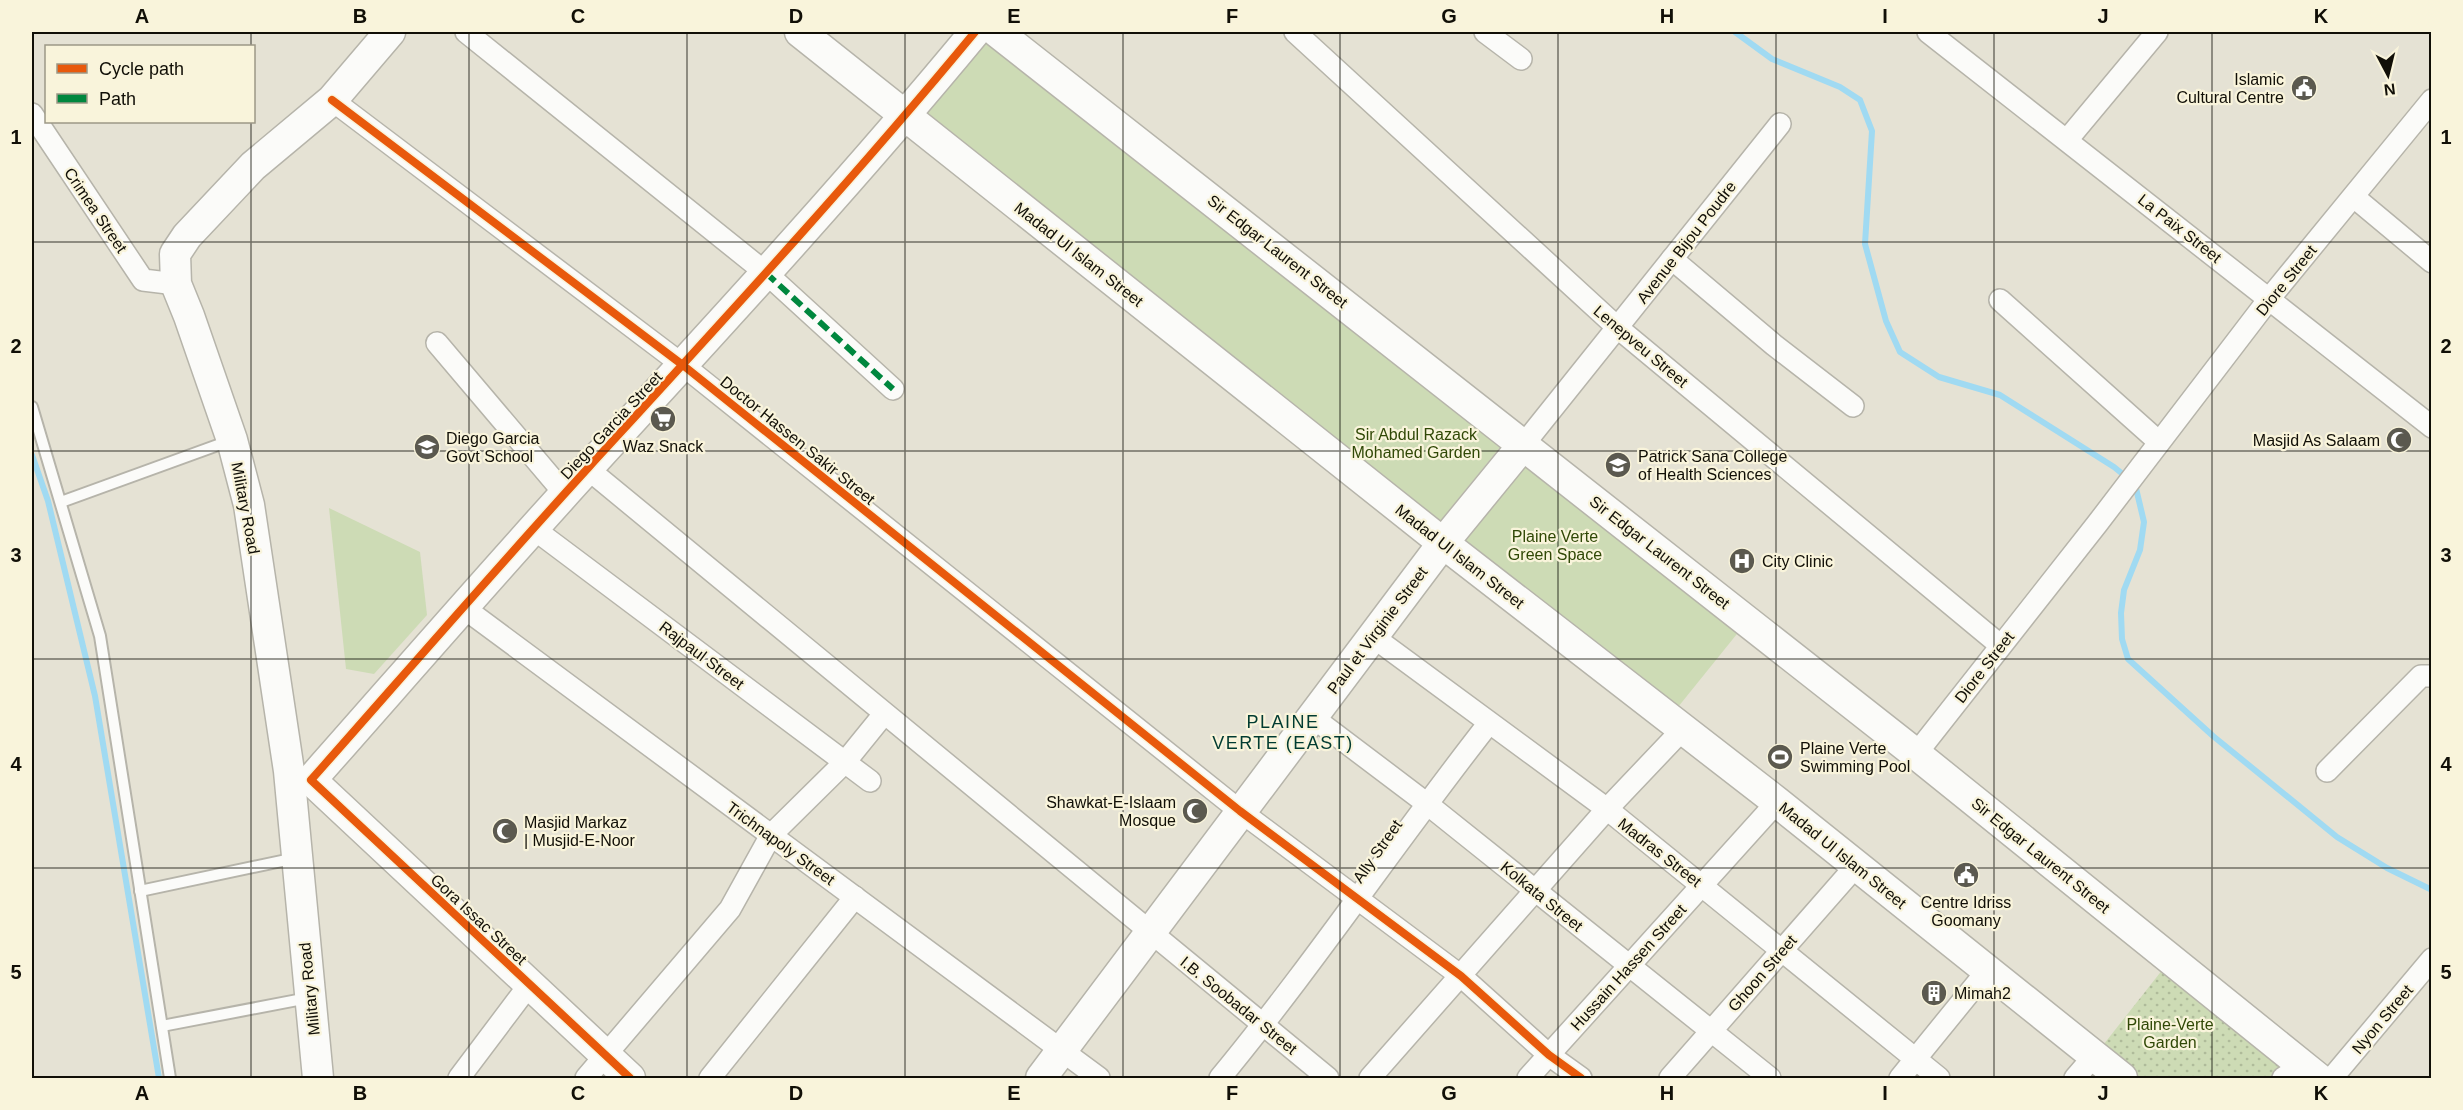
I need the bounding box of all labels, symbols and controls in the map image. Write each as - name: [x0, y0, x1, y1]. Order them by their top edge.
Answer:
- text: A: [135, 5, 149, 27]
- text: B: [353, 5, 367, 27]
- text: C: [571, 5, 585, 27]
- text: D: [789, 5, 803, 27]
- text: E: [1007, 5, 1021, 27]
- text: F: [1226, 5, 1238, 27]
- text: G: [1441, 5, 1457, 27]
- text: H: [1660, 5, 1674, 27]
- text: I: [1882, 5, 1888, 27]
- text: J: [2097, 5, 2109, 27]
- text: K: [2314, 5, 2329, 27]
- legend: [45, 45, 255, 123]
- north arrow: [2358, 45, 2418, 105]
- text: Cycle path: [99, 59, 184, 79]
- place label: Islamic Cultural Centre: [2176, 71, 2284, 106]
- public building icon: Islamic Cultural Centre: [2289, 73, 2319, 103]
- text: N: [2383, 80, 2397, 99]
- text: Path: [99, 89, 136, 109]
- text: 1: [10, 126, 22, 148]
- text: 1: [2440, 126, 2452, 148]
- street label: Crimea Street: [61, 165, 131, 256]
- street label: Avenue Bijou Poudre: [1634, 178, 1739, 307]
- street label: La Paix Street: [2135, 191, 2225, 266]
- street label: Sir Edgar Laurent Street: [1204, 192, 1351, 312]
- street label: Madad Ul Islam Street: [1011, 199, 1147, 310]
- street label: Diore Street: [2253, 241, 2320, 319]
- street label: Lenepveu Street: [1590, 302, 1692, 391]
- text: 2: [10, 335, 22, 357]
- text: 2: [2440, 335, 2452, 357]
- street label: Diego Garcia Street: [557, 368, 666, 483]
- street label: Doctor Hassen Sakir Street: [717, 373, 879, 508]
- supermarket icon: Waz Snack: [648, 404, 678, 434]
- mosque icon: Masjid As Salaam: [2384, 425, 2414, 455]
- park label: Sir Abdul Razack Mohamed Garden: [1352, 426, 1480, 461]
- place label: Diego Garcia Govt School: [446, 430, 539, 465]
- school or university icon: Diego Garcia Govt School: [412, 432, 442, 462]
- place label: Masjid As Salaam: [2253, 432, 2380, 449]
- place label: Waz Snack: [623, 438, 704, 455]
- place label: Patrick Sana College of Health Sciences: [1638, 448, 1788, 483]
- school or university icon: Patrick Sana College of Health Sciences: [1603, 450, 1633, 480]
- street label: Military Road: [228, 461, 263, 556]
- street label: Sir Edgar Laurent Street: [1586, 493, 1733, 613]
- street label: Madad Ul Islam Street: [1392, 501, 1528, 612]
- park label: Plaine Verte Green Space: [1508, 528, 1602, 563]
- text: 3: [10, 544, 22, 566]
- text: 3: [2440, 544, 2452, 566]
- hospital icon: City Clinic: [1727, 546, 1757, 576]
- place label: City Clinic: [1762, 553, 1833, 570]
- street label: Paul et Virginie Street: [1324, 563, 1431, 697]
- street label: Rajpaul Street: [656, 618, 748, 693]
- street label: Diore Street: [1951, 628, 2018, 706]
- district label: PLAINE VERTE (EAST): [1212, 712, 1354, 753]
- place label: Plaine Verte Swimming Pool: [1800, 740, 1910, 775]
- sports icon: Plaine Verte Swimming Pool: [1765, 742, 1795, 772]
- text: 4: [10, 753, 22, 775]
- text: 4: [2440, 753, 2452, 775]
- place label: Shawkat-E-Islaam Mosque: [1046, 794, 1176, 829]
- street label: Sir Edgar Laurent Street: [1968, 794, 2114, 917]
- mosque icon: Shawkat-E-Islaam Mosque: [1180, 796, 1210, 826]
- street label: Trichnapoly Street: [723, 799, 838, 889]
- street label: Madad Ul Islam Street: [1776, 799, 1910, 912]
- place label: Masjid Markaz | Musjid-E-Noor: [524, 814, 636, 849]
- street label: Madras Street: [1615, 815, 1705, 890]
- mosque icon: Masjid Markaz | Musjid-E-Noor: [490, 816, 520, 846]
- street label: Ally Street: [1350, 816, 1406, 886]
- street label: Kolkata Street: [1497, 858, 1587, 935]
- public building icon: Centre Idriss Goomany: [1951, 860, 1981, 890]
- street label: Gora Issac Street: [427, 871, 530, 968]
- place label: Centre Idriss Goomany: [1921, 894, 2011, 929]
- street label: Hussain Hassen Street: [1567, 900, 1690, 1034]
- street label: Ghoon Street: [1725, 931, 1800, 1015]
- street label: Military Road: [296, 942, 323, 1036]
- street label: I.B. Soobadar Street: [1177, 953, 1301, 1058]
- text: 5: [10, 961, 22, 983]
- text: 5: [2440, 961, 2452, 983]
- building icon: Mimah2: [1919, 978, 1949, 1008]
- street label: Nyon Street: [2349, 981, 2416, 1057]
- place label: Mimah2: [1954, 985, 2011, 1002]
- park label: Plaine-Verte Garden: [2126, 1016, 2214, 1051]
- text: A: [135, 1082, 149, 1104]
- text: B: [353, 1082, 367, 1104]
- text: C: [571, 1082, 585, 1104]
- text: D: [789, 1082, 803, 1104]
- text: E: [1007, 1082, 1021, 1104]
- text: F: [1226, 1082, 1238, 1104]
- text: G: [1441, 1082, 1457, 1104]
- text: H: [1660, 1082, 1674, 1104]
- text: I: [1882, 1082, 1888, 1104]
- text: J: [2097, 1082, 2109, 1104]
- text: K: [2314, 1082, 2329, 1104]

